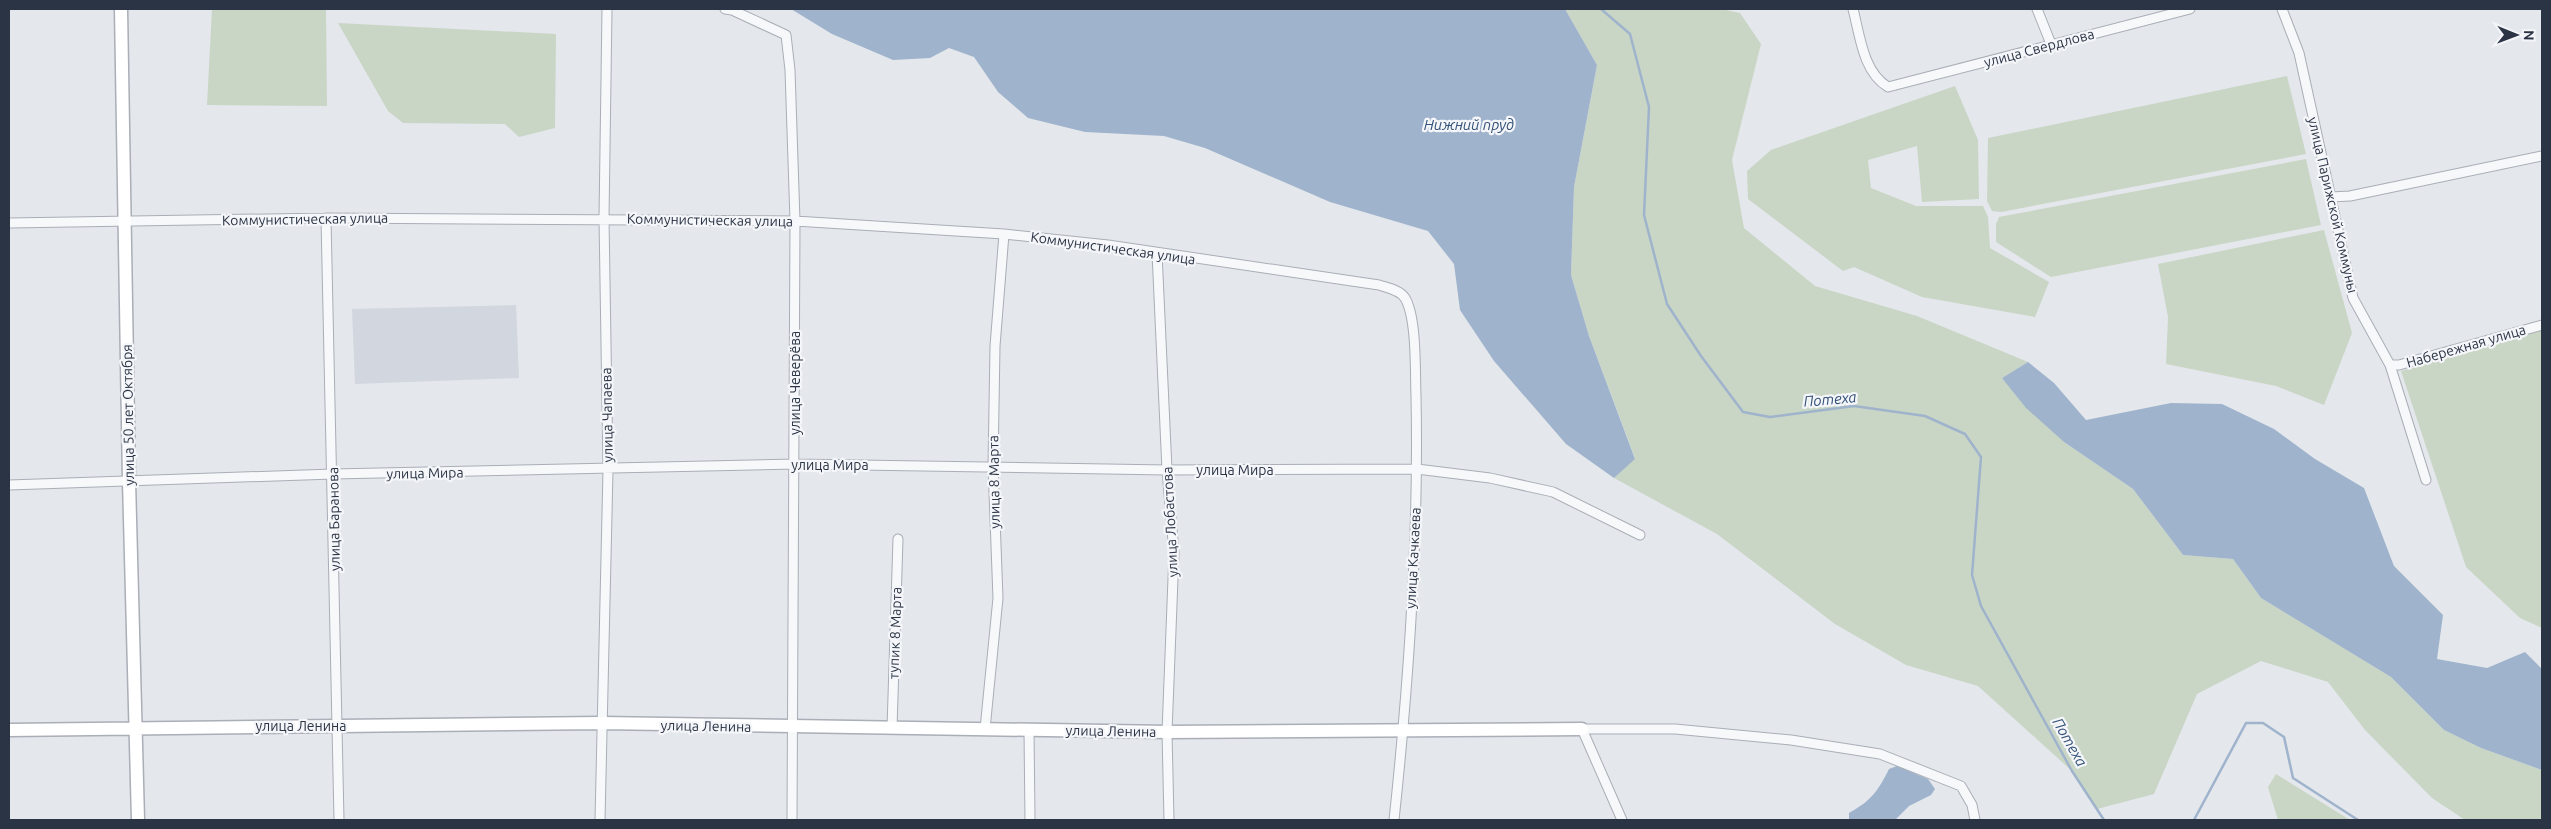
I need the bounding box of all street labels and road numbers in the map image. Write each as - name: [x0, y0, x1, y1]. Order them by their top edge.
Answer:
- street label: улица Свердлова: [1982, 26, 2096, 70]
- street label: улица Парижской Коммуны: [2305, 115, 2361, 295]
- street label: Коммунистическая улица: [222, 210, 388, 228]
- street label: Коммунистическая улица: [627, 211, 793, 229]
- street label: Коммунистическая улица: [1030, 229, 1196, 267]
- street label: Набережная улица: [2404, 321, 2528, 371]
- street label: улица Чеверёва: [787, 331, 803, 435]
- street label: улица 50 лет Октября: [119, 344, 137, 486]
- street label: улица Чапаева: [598, 367, 616, 463]
- street label: улица 8 Марта: [985, 435, 1003, 529]
- street label: улица Мира: [791, 457, 869, 473]
- street label: улица Мира: [1196, 462, 1274, 478]
- street label: улица Мира: [386, 464, 464, 482]
- street label: улица Лобастова: [1159, 466, 1181, 578]
- street label: улица Баранова: [325, 467, 343, 571]
- street label: улица Качкаева: [1402, 507, 1424, 609]
- street label: тупик 8 Марта: [885, 587, 905, 679]
- street label: улица Ленина: [660, 717, 752, 735]
- street label: улица Ленина: [256, 718, 346, 734]
- street label: улица Ленина: [1065, 722, 1157, 740]

